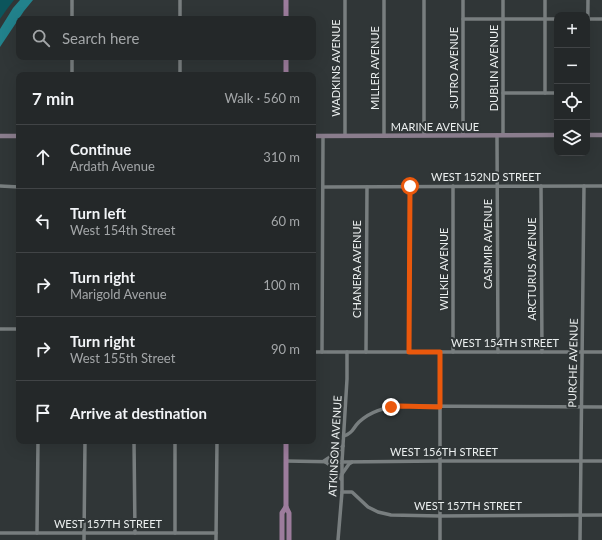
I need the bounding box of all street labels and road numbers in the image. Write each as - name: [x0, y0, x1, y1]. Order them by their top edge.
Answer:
- street label: WADKINS AVENUE: [329, 19, 342, 117]
- street label: DUBLIN AVENUE: [487, 25, 500, 111]
- street label: MILLER AVENUE: [368, 26, 381, 110]
- street label: SUTRO AVENUE: [447, 27, 460, 109]
- street label: MARINE AVENUE: [391, 120, 479, 133]
- street label: WEST 152ND STREET: [431, 170, 541, 183]
- street label: CASIMIR AVENUE: [481, 199, 494, 289]
- street label: ARCTURUS AVENUE: [525, 217, 538, 321]
- street label: CHANERA AVENUE: [350, 220, 363, 318]
- street label: WILKIE AVENUE: [437, 228, 450, 310]
- street label: PURCHE AVENUE: [565, 318, 580, 408]
- street label: WEST 154TH STREET: [451, 336, 560, 349]
- street label: ATKINSON AVENUE: [325, 395, 344, 497]
- street label: WEST 156TH STREET: [390, 445, 499, 458]
- street label: WEST 157TH STREET: [414, 499, 523, 512]
- street label: WEST 157TH STREET: [54, 517, 163, 530]

